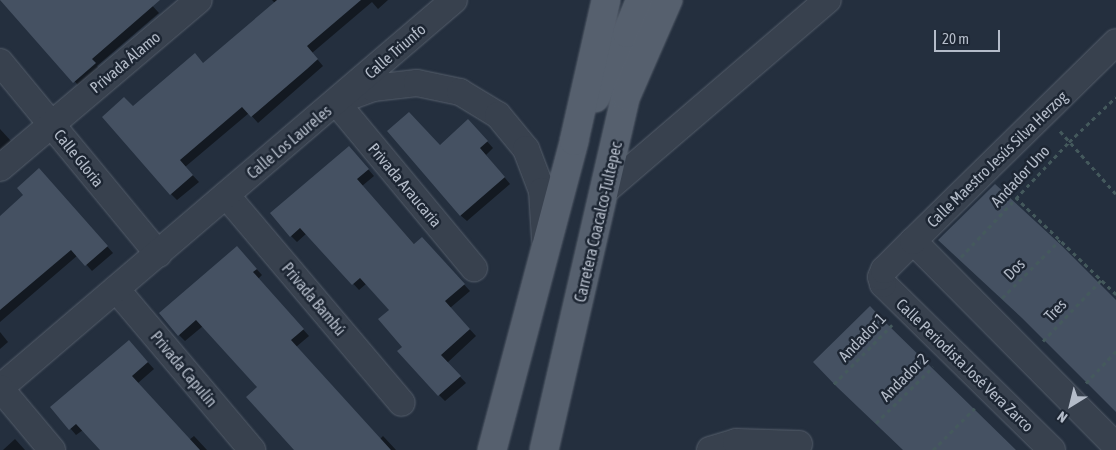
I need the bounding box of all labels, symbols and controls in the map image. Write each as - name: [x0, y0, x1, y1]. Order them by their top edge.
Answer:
- street label: Calle Triunfo: [361, 19, 429, 83]
- scale bar: [936, 20, 1002, 52]
- street label: Privada Álamo: [86, 27, 164, 97]
- text: 20 m: [942, 30, 969, 47]
- street label: Calle Maestro Jesús Silva Herzog: [923, 87, 1071, 231]
- street label: Calle Los Laureles: [243, 101, 335, 183]
- street label: Calle Gloria: [50, 125, 108, 191]
- street label: Privada Araucaria: [364, 139, 446, 231]
- street label: Carretera Coacalco-Tultepec: [570, 140, 626, 304]
- street label: Andador Uno: [987, 141, 1053, 211]
- street label: Dos: [999, 254, 1029, 284]
- street label: Privada Bambú: [278, 259, 350, 339]
- street label: Calle Periodista José Vera Zarco: [892, 294, 1038, 436]
- street label: Tres: [1040, 295, 1070, 325]
- street label: Andador 1: [834, 309, 890, 365]
- street label: Privada Capulín: [147, 327, 221, 411]
- street label: Andador 2: [876, 349, 932, 405]
- north arrow: [1046, 380, 1096, 430]
- text: N: [1054, 408, 1070, 426]

